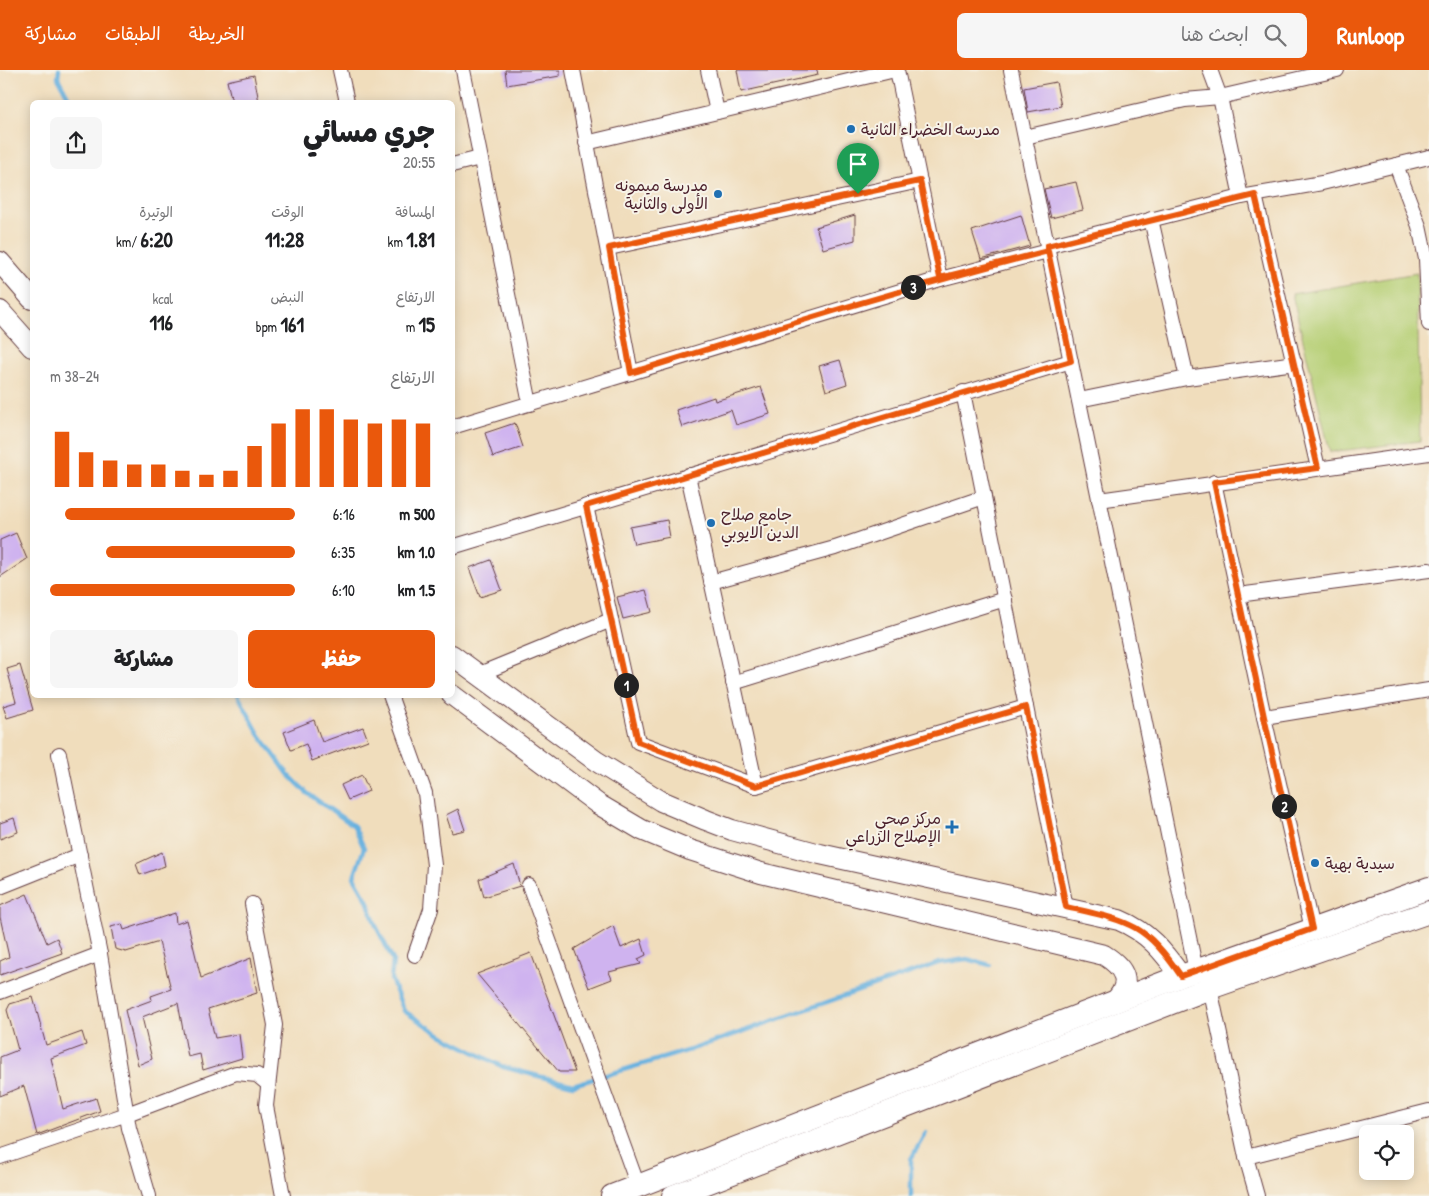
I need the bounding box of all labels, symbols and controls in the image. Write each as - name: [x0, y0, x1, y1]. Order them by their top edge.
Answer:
- search box: [957, 13, 1307, 58]
- text: Runloop: [1337, 19, 1404, 51]
- text: مشاركة: [25, 21, 77, 46]
- text: الطبقات: [105, 21, 161, 46]
- text: الخريطة: [189, 21, 245, 46]
- text: ابحث هنا: [1181, 21, 1249, 47]
- icon: search: [1261, 21, 1289, 49]
- text: جري مسائي: [303, 113, 435, 151]
- button: share: [50, 117, 102, 169]
- place label: مدرسه الخضراء الثانية: [861, 118, 1000, 140]
- marker: مدرسه الخضراء الثانية: [845, 123, 857, 135]
- pin: [837, 143, 879, 194]
- icon: arrive: [844, 150, 872, 178]
- text: 20:55: [403, 151, 435, 173]
- place label: مدرسة ميمونه الأولى والثانية: [615, 174, 708, 214]
- marker: مدرسة ميمونه الأولى والثانية: [712, 188, 724, 200]
- text: الوتيرة: [139, 202, 173, 221]
- text: الوقت: [271, 202, 304, 221]
- text: المسافة: [395, 202, 435, 221]
- text: 6:20: [141, 225, 173, 254]
- text: 11:28: [265, 225, 304, 254]
- text: 1.81: [406, 225, 435, 254]
- text: /km: [116, 232, 141, 251]
- text: km: [388, 232, 406, 251]
- pin: 3: [900, 274, 926, 300]
- text: 3: [910, 278, 917, 297]
- text: النبض: [271, 287, 304, 306]
- text: الارتفاع: [396, 287, 435, 306]
- text: kcal: [153, 289, 173, 308]
- text: 116: [149, 308, 173, 337]
- text: 161: [280, 310, 304, 339]
- text: 15: [418, 310, 435, 339]
- text: bpm: [256, 317, 280, 336]
- text: m: [406, 317, 418, 336]
- text: 24–38 m: [50, 365, 99, 387]
- text: الارتفاع: [390, 366, 435, 388]
- text: 6:16: [333, 503, 355, 525]
- text: 500 m: [399, 503, 435, 525]
- place label: جامع صلاح الدين الايوبي: [721, 503, 799, 547]
- marker: جامع صلاح الدين الايوبي: [705, 517, 717, 529]
- text: 6:35: [331, 541, 355, 563]
- text: 1.0 km: [397, 541, 435, 563]
- text: 6:10: [332, 579, 355, 601]
- text: 1.5 km: [398, 579, 435, 601]
- button: مشاركة: [50, 630, 238, 688]
- button: حفظ: [248, 630, 435, 688]
- pin: 1: [614, 672, 638, 698]
- text: 1: [624, 676, 629, 695]
- pin: 2: [1272, 794, 1296, 818]
- text: 2: [1281, 797, 1288, 816]
- place label: مركز صحي الإصلاح الزراعي: [846, 807, 941, 851]
- marker: مركز صحي الإصلاح الزراعي: [945, 820, 959, 834]
- place label: سيدية بهية: [1325, 852, 1395, 874]
- marker: سيدية بهية: [1309, 857, 1321, 869]
- map controls: [1359, 1125, 1414, 1180]
- button: locate: [1359, 1125, 1414, 1180]

